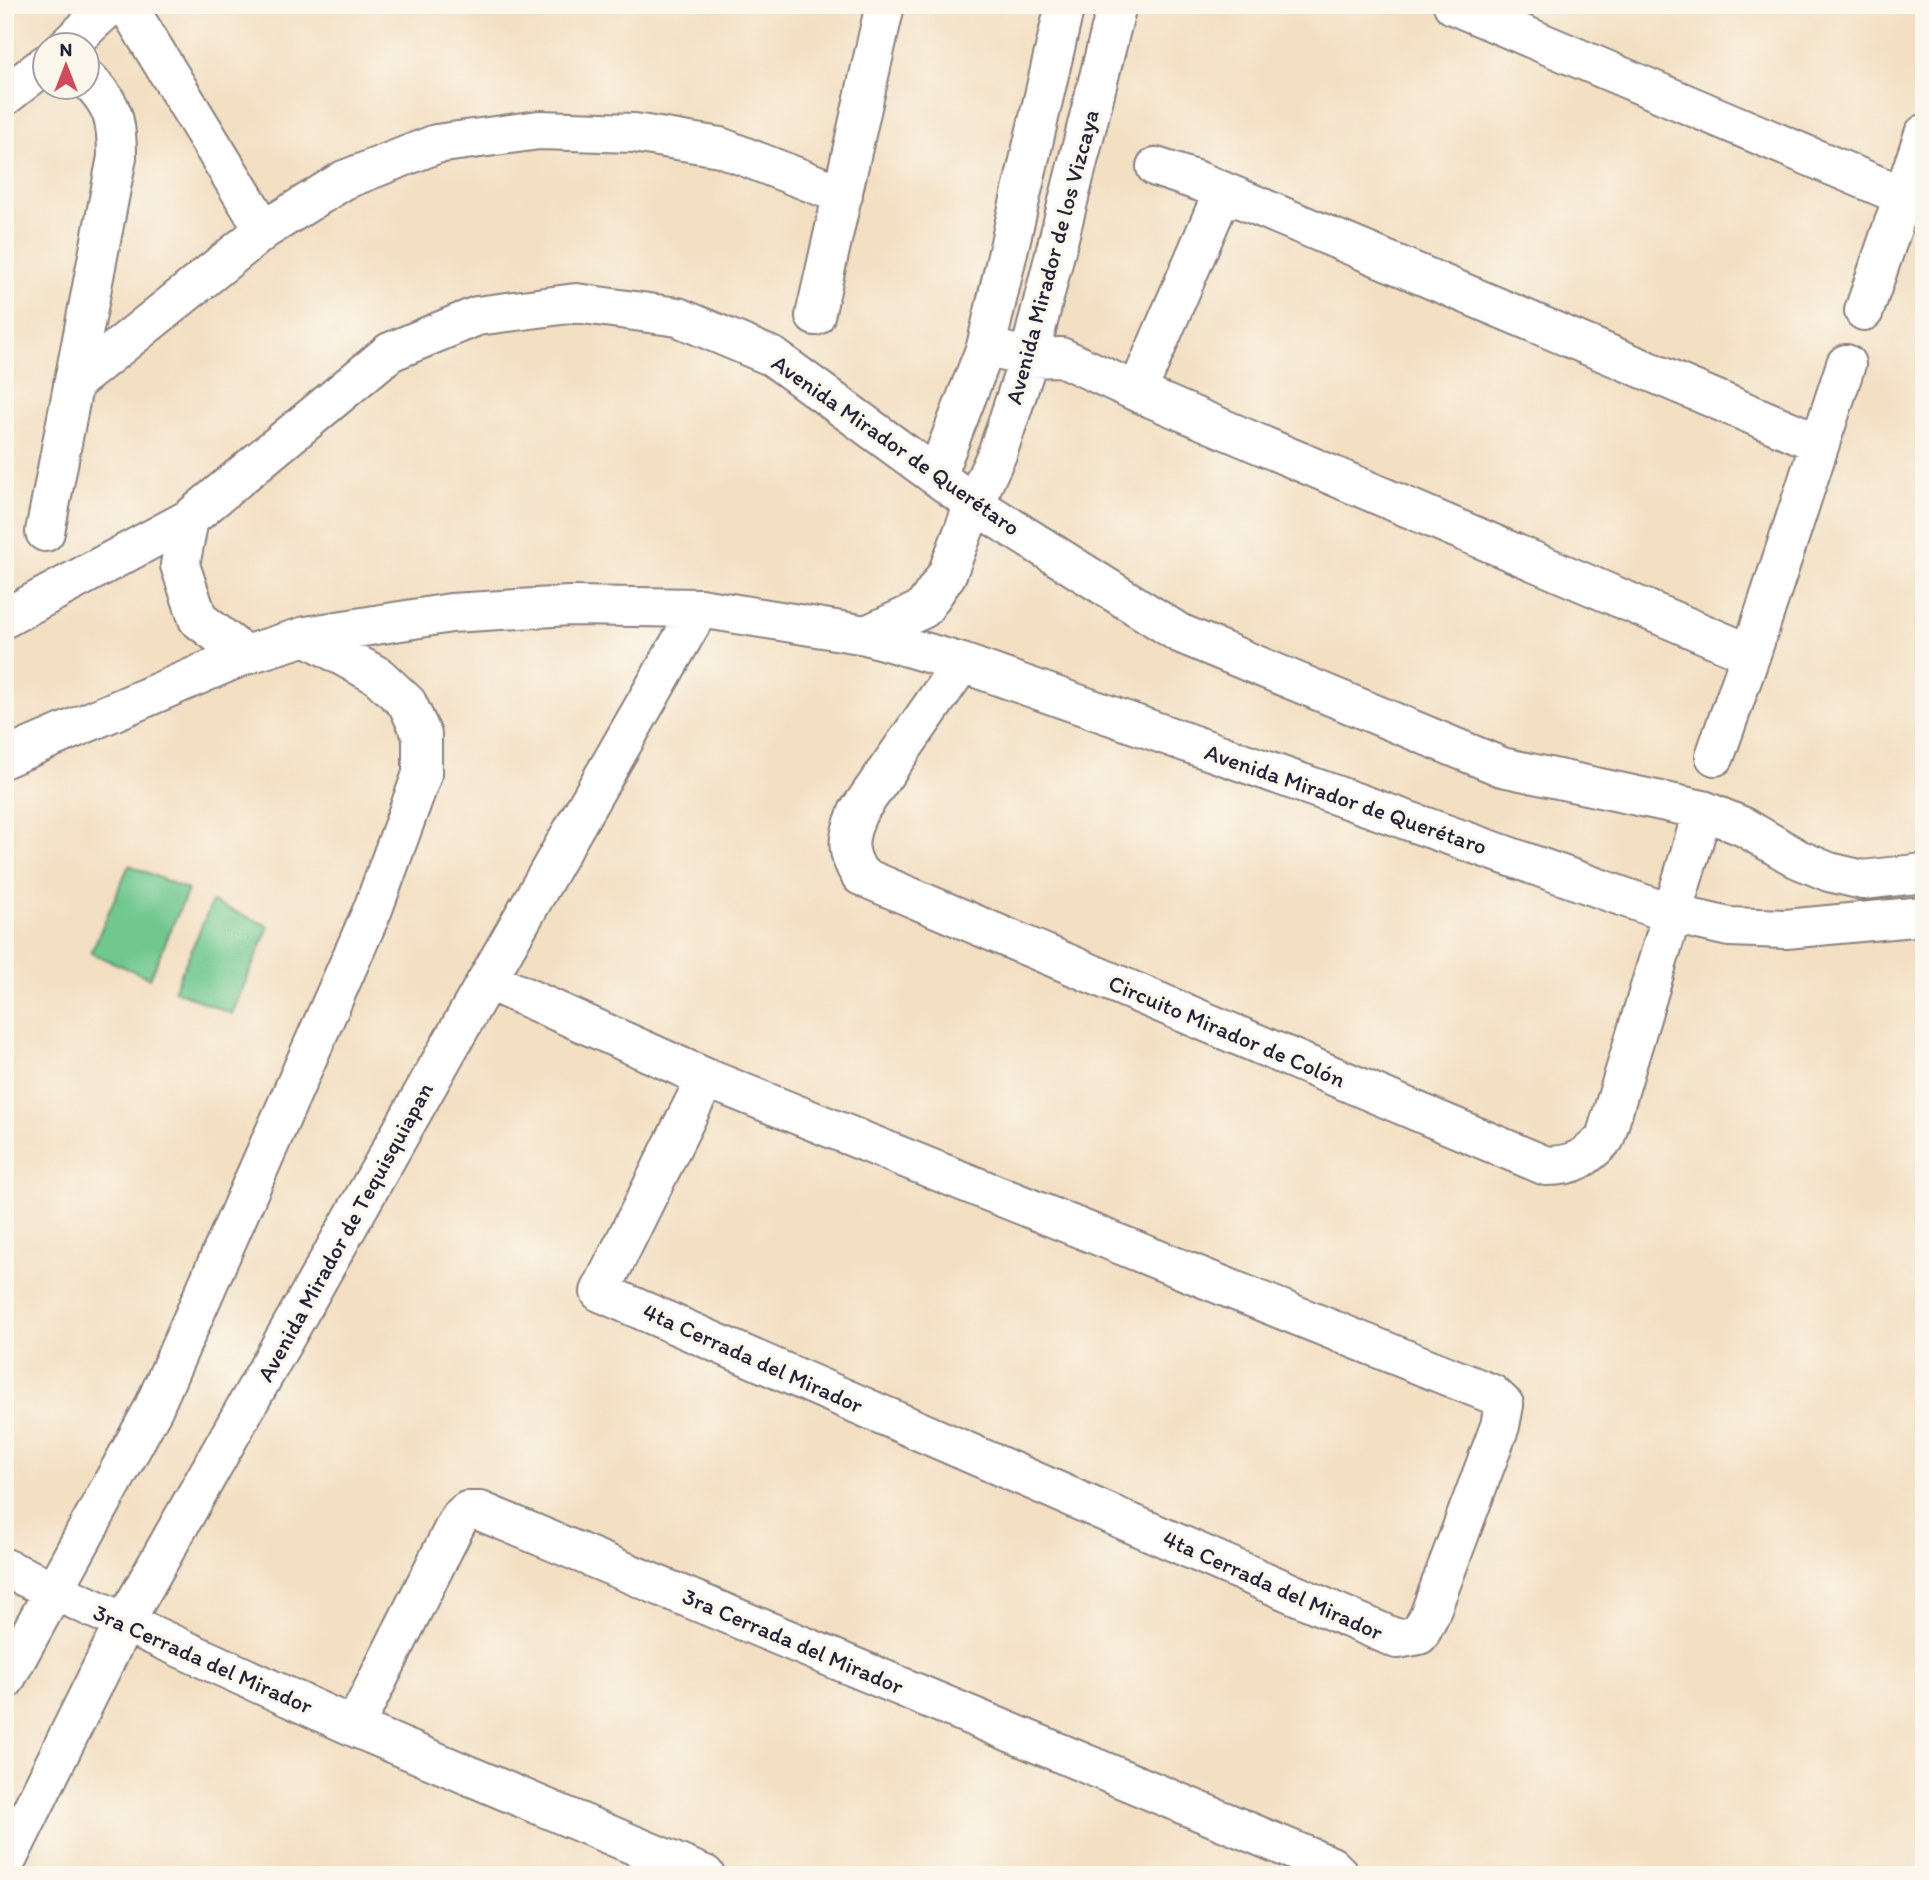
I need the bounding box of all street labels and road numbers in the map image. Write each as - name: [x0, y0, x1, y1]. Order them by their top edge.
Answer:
- street label: Avenida Mirador de los Vizcaya: [999, 107, 1105, 407]
- street label: Avenida Mirador de Querétaro: [766, 348, 1026, 542]
- street label: Avenida Mirador de Querétaro: [1201, 737, 1491, 861]
- street label: Circuito Mirador de Colón: [1104, 968, 1350, 1094]
- street label: Avenida Mirador de Tequisquiapan: [251, 1078, 439, 1386]
- street label: 4ta Cerrada del Mirador: [639, 1297, 867, 1419]
- street label: 4ta Cerrada del Mirador: [1159, 1524, 1387, 1646]
- street label: 3ra Cerrada del Mirador: [678, 1582, 908, 1700]
- street label: 3ra Cerrada del Mirador: [89, 1598, 317, 1720]

